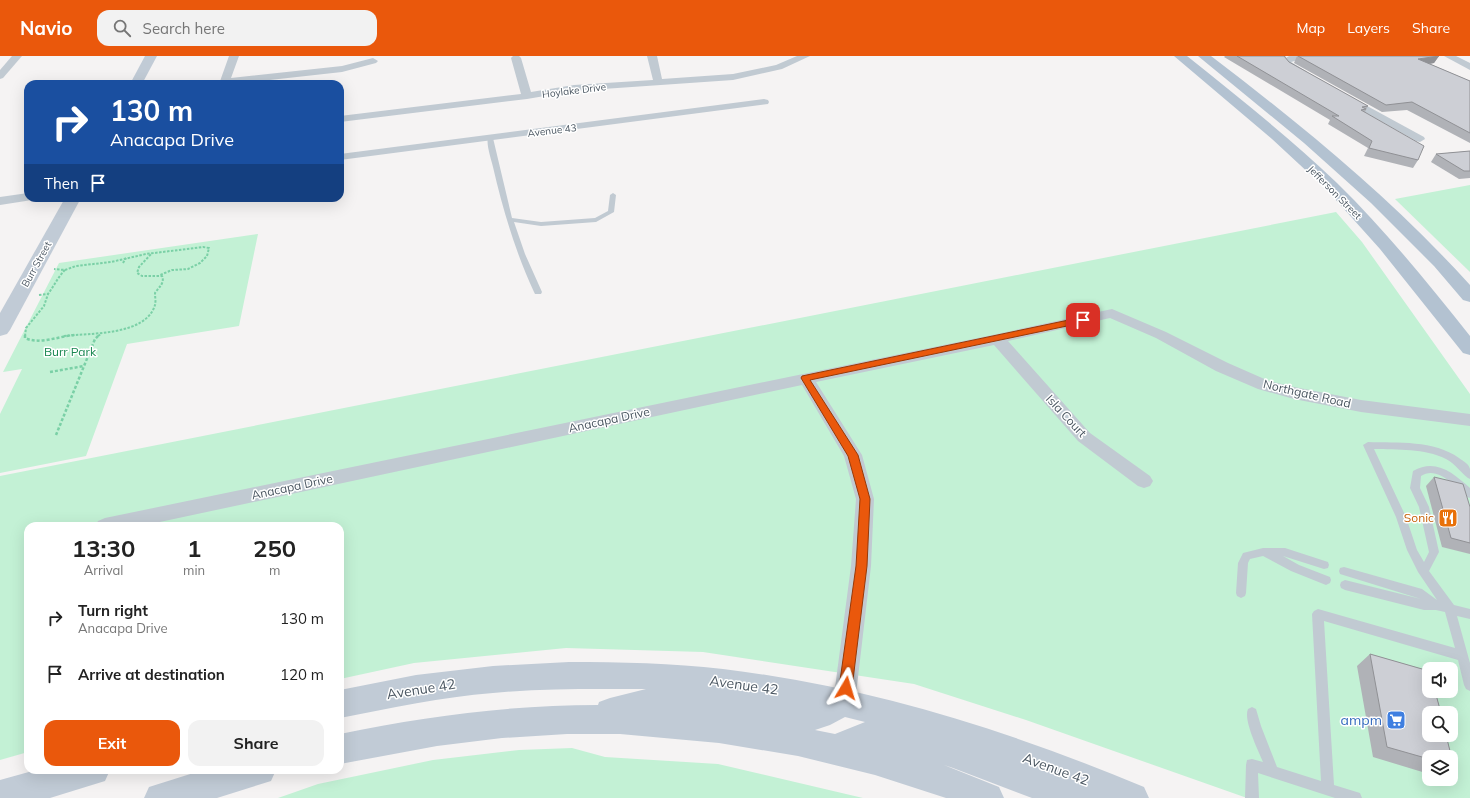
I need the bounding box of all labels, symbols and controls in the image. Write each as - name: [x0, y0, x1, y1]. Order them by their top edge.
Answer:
- search box: [97, 10, 377, 46]
- text: Navio: [20, 16, 73, 40]
- icon: search: [111, 17, 133, 39]
- text: Search here: [143, 19, 225, 38]
- text: Map: [1296, 19, 1325, 37]
- text: Layers: [1347, 19, 1390, 37]
- text: Share: [1412, 19, 1450, 37]
- street label: Hoylake Drive: [541, 80, 607, 101]
- text: 130 m: [110, 93, 193, 128]
- icon: right: [44, 96, 96, 148]
- street label: Avenue 43: [527, 121, 577, 140]
- text: Anacapa Drive: [110, 128, 234, 151]
- street label: Jefferson Street: [1305, 163, 1365, 222]
- icon: arrive: [87, 172, 109, 194]
- text: Then: [44, 174, 79, 193]
- street label: Burr Street: [19, 239, 55, 289]
- pin: [1066, 303, 1100, 337]
- icon: arrive: [1072, 309, 1094, 331]
- park label: Burr Park: [44, 344, 97, 359]
- street label: Northgate Road: [1262, 376, 1352, 411]
- street label: Isla Court: [1043, 391, 1090, 440]
- street label: Anacapa Drive: [567, 404, 651, 435]
- street label: Anacapa Drive: [250, 471, 334, 502]
- restaurant icon: Sonic: [1437, 507, 1459, 529]
- place label: Sonic: [1404, 510, 1434, 525]
- text: 13:30: [72, 533, 135, 563]
- text: 1: [187, 533, 201, 563]
- text: 250: [253, 533, 296, 563]
- text: Arrival: [84, 562, 123, 578]
- text: min: [183, 562, 205, 578]
- text: m: [269, 562, 280, 578]
- text: Turn right: [78, 601, 148, 620]
- icon: right: [44, 607, 66, 629]
- text: 130 m: [280, 609, 324, 628]
- text: Anacapa Drive: [78, 620, 168, 636]
- map controls: [1422, 662, 1458, 786]
- button: sound: [1422, 662, 1458, 698]
- icon: arrive: [44, 663, 66, 685]
- text: Arrive at destination: [78, 665, 225, 684]
- text: 120 m: [280, 665, 324, 684]
- position arrow: [825, 667, 867, 709]
- street label: Avenue 42: [708, 671, 780, 699]
- street label: Avenue 42: [385, 675, 457, 703]
- button: search: [1422, 706, 1458, 742]
- supermarket icon: ampm: [1385, 709, 1407, 731]
- place label: ampm: [1341, 711, 1382, 729]
- button: Exit: [44, 720, 180, 766]
- button: Share: [188, 720, 324, 766]
- street label: Avenue 42: [1020, 749, 1092, 789]
- button: layers: [1422, 750, 1458, 786]

